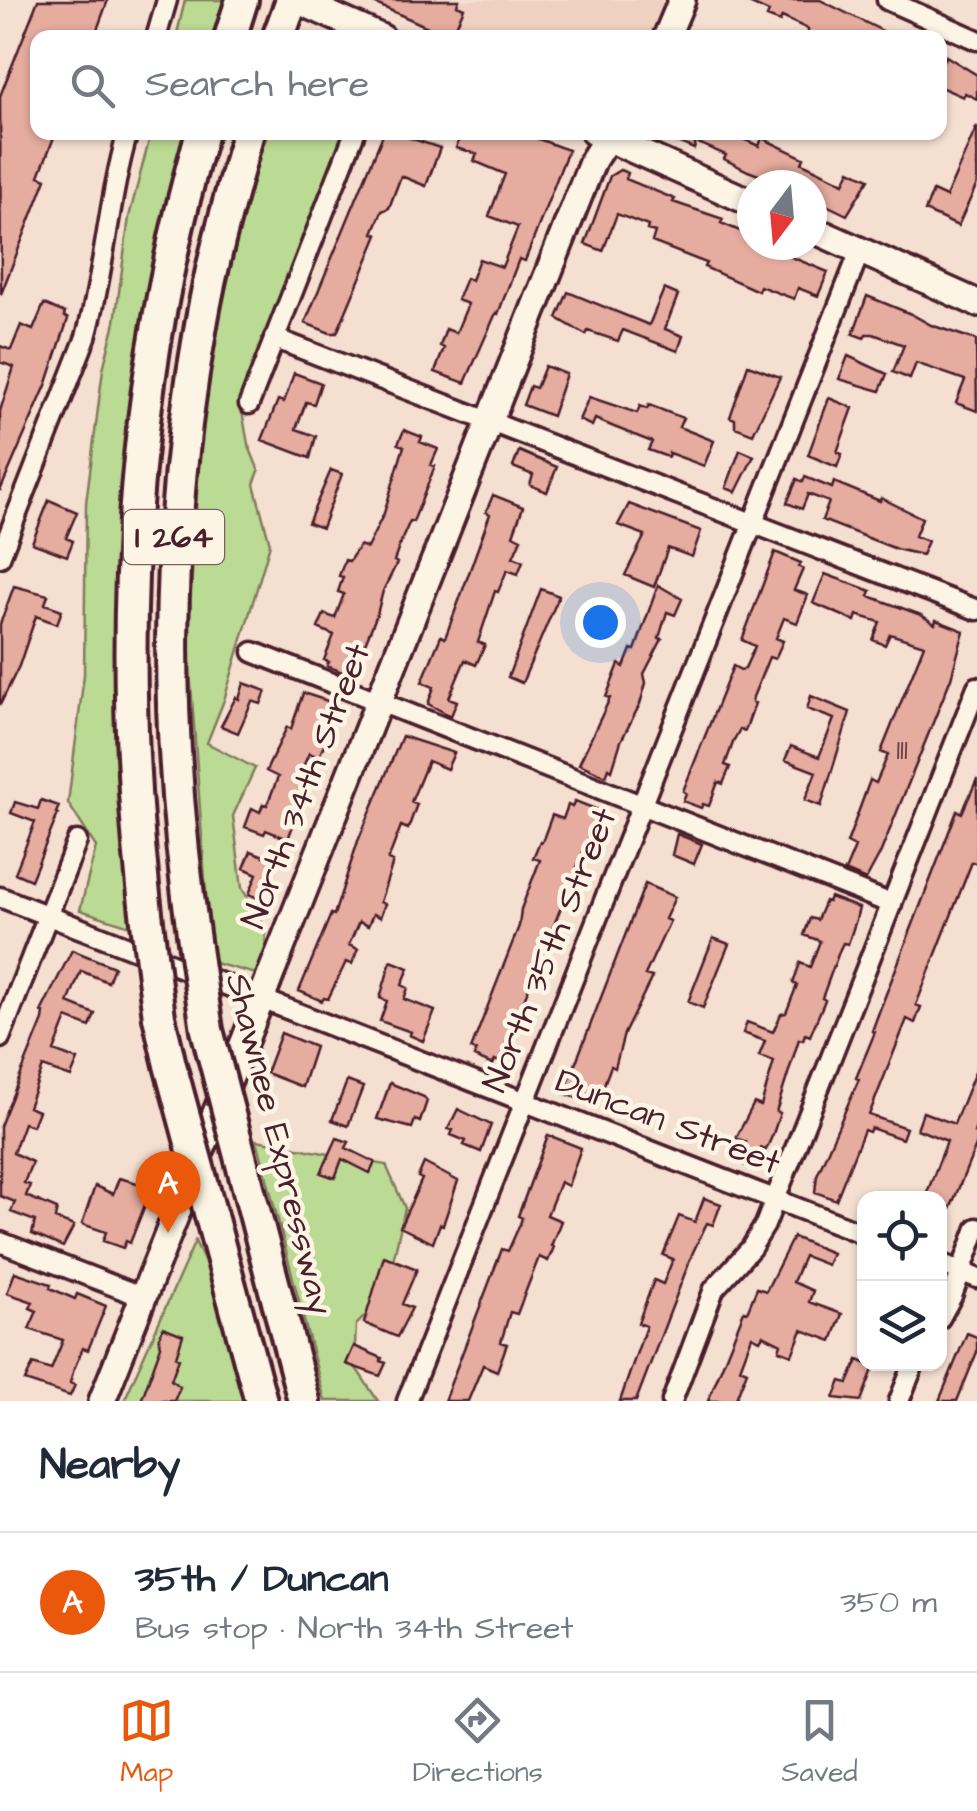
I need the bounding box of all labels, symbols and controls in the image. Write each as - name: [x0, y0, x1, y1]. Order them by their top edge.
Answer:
- search box: [30, 30, 947, 140]
- icon: search: [65, 58, 120, 113]
- text: Search here: [145, 59, 369, 111]
- north arrow: [737, 170, 827, 260]
- road number: I 264: [124, 510, 224, 564]
- your location: [575, 597, 626, 648]
- street label: North 34th Street: [229, 636, 383, 936]
- house number: 111: [896, 729, 908, 771]
- street label: North 35th Street: [471, 801, 629, 1099]
- street label: Shawnee Expressway: [212, 968, 345, 1320]
- street label: Duncan Street: [548, 1057, 788, 1187]
- pin: A: [136, 1150, 200, 1233]
- map controls: [857, 1191, 947, 1371]
- button: locate: [857, 1191, 947, 1281]
- button: layers: [857, 1281, 947, 1371]
- text: Nearby: [40, 1437, 180, 1495]
- text: 35th / Duncan: [135, 1554, 388, 1606]
- text: A: [62, 1580, 83, 1625]
- text: 350 m: [840, 1580, 937, 1625]
- text: Bus stop · North 34th Street: [135, 1606, 574, 1651]
- tab: Map: [119, 1693, 174, 1792]
- tab: Directions: [413, 1693, 543, 1792]
- tab: Saved: [781, 1693, 858, 1792]

